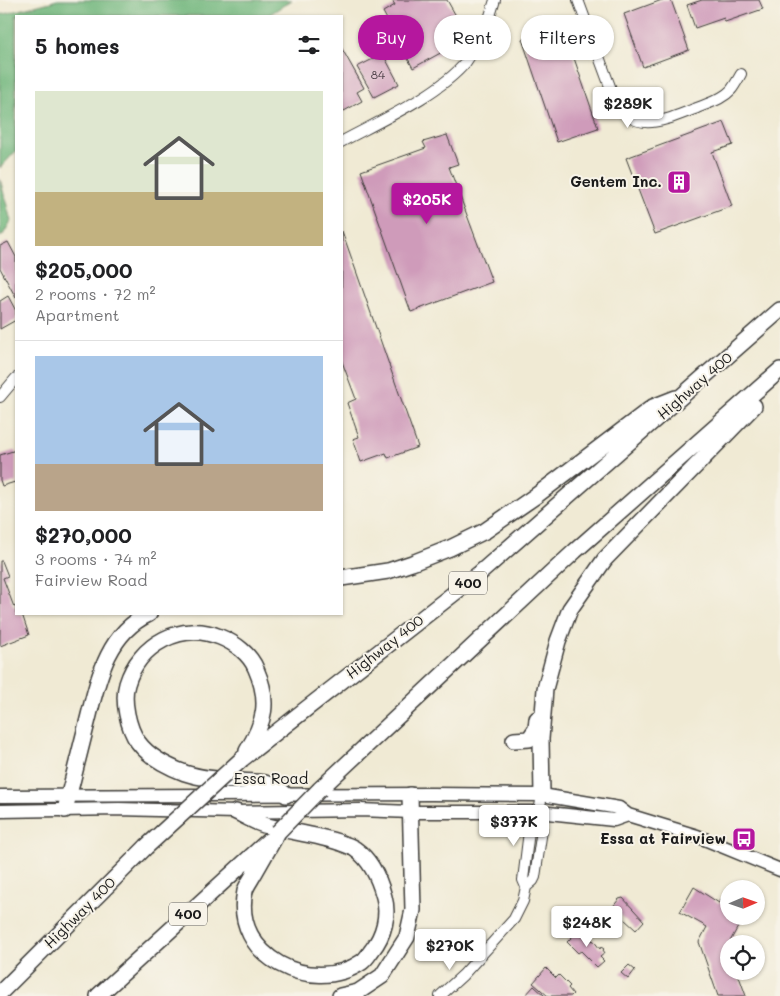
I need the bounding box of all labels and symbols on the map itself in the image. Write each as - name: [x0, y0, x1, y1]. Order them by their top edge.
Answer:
- house number: 84: [371, 66, 385, 82]
- pin: $289K: [593, 86, 663, 129]
- building icon: Gentem Inc.: [666, 169, 692, 195]
- place label: Gentem Inc.: [570, 171, 662, 191]
- pin: $205K: [392, 182, 462, 225]
- street label: Highway 400: [653, 347, 736, 423]
- road number: 400: [449, 572, 487, 594]
- street label: Highway 400: [341, 610, 427, 683]
- street label: Essa Road: [234, 768, 308, 788]
- pin: $377K: [479, 804, 549, 847]
- bus stop icon: Essa at Fairview: [731, 826, 757, 852]
- place label: Essa at Fairview: [600, 828, 726, 848]
- street label: Highway 400: [39, 872, 119, 952]
- north arrow: [720, 880, 765, 925]
- road number: 400: [169, 902, 207, 926]
- pin: $248K: [552, 906, 622, 948]
- pin: $270K: [415, 928, 485, 971]

